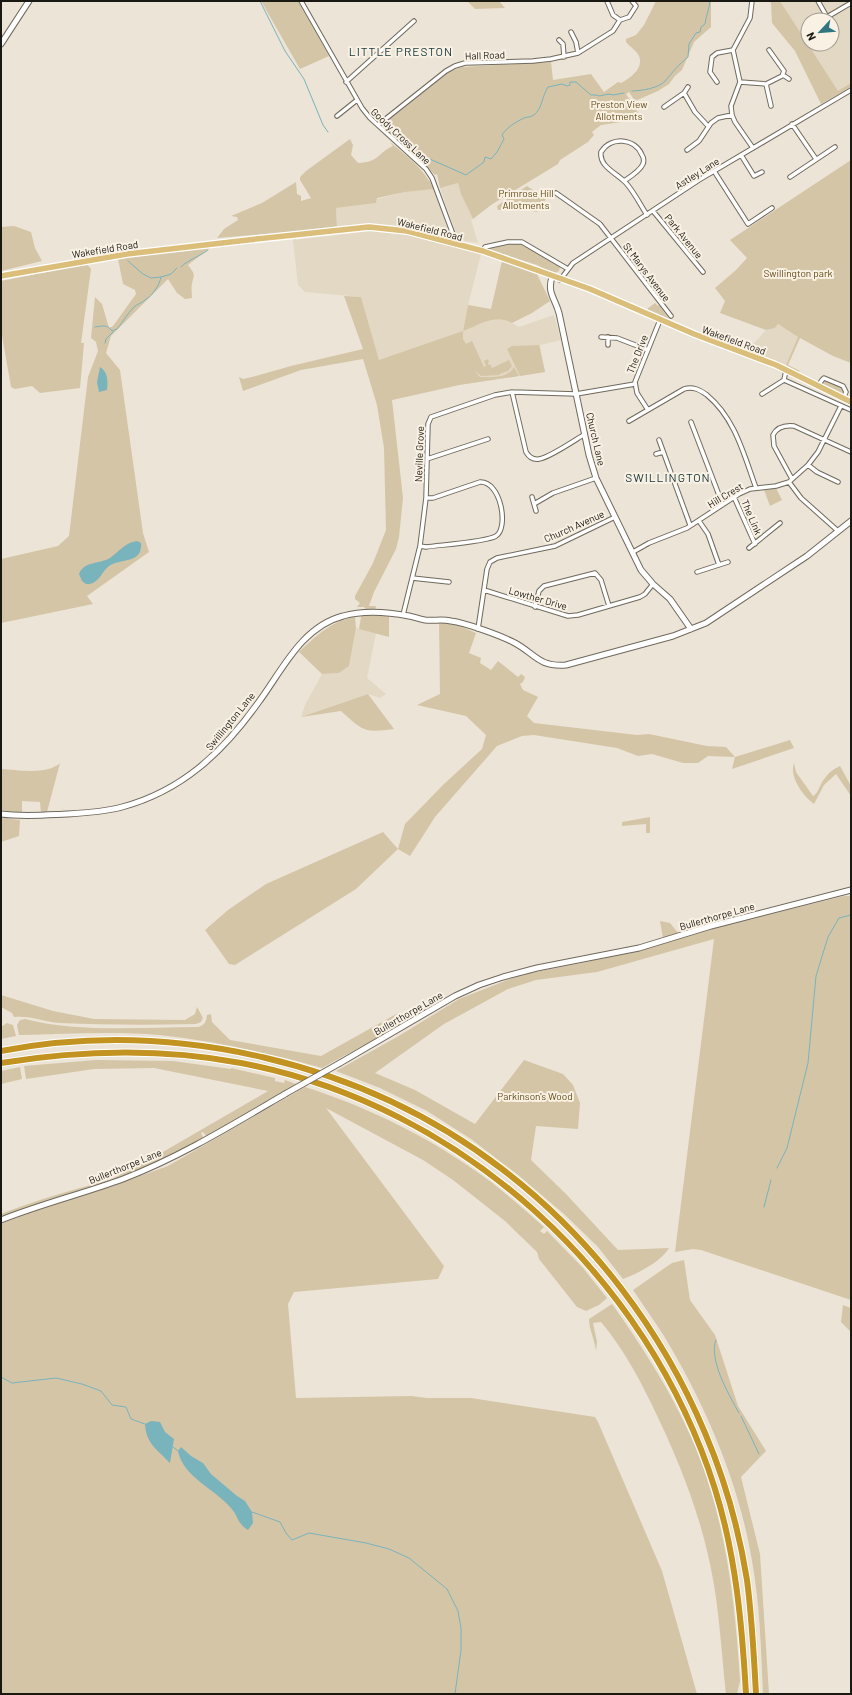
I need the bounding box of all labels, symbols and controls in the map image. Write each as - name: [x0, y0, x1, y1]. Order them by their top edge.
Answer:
- north arrow: [800, 12, 840, 52]
- text: N: [803, 30, 818, 43]
- district label: LITTLE PRESTON: [349, 44, 453, 58]
- street label: Hall Road: [465, 48, 505, 62]
- park label: Preston View Allotments: [591, 98, 647, 122]
- street label: Goody Cross Lane: [369, 105, 433, 167]
- street label: Astley Lane: [673, 155, 721, 191]
- park label: Primrose Hill Allotments: [498, 187, 554, 211]
- street label: Park Avenue: [663, 211, 705, 261]
- street label: Wakefield Road: [396, 215, 464, 243]
- street label: Wakefield Road: [71, 238, 139, 260]
- street label: St Marys Avenue: [621, 240, 673, 304]
- park label: Swillington park: [763, 267, 833, 279]
- street label: Wakefield Road: [701, 323, 767, 357]
- street label: The Drive: [624, 333, 650, 375]
- street label: Church Lane: [584, 411, 608, 467]
- street label: Neville Grove: [412, 426, 426, 482]
- district label: SWILLINGTON: [625, 470, 711, 484]
- street label: Hill Crest: [705, 480, 745, 510]
- street label: The Link: [739, 498, 765, 536]
- street label: Church Avenue: [542, 507, 606, 545]
- street label: Lowther Drive: [507, 584, 569, 612]
- street label: Swillington Lane: [203, 690, 257, 752]
- street label: Bullerthorpe Lane: [678, 900, 756, 932]
- street label: Bullerthorpe Lane: [371, 988, 445, 1038]
- park label: Parkinson's Wood: [497, 1090, 573, 1102]
- street label: Bullerthorpe Lane: [87, 1146, 163, 1186]

